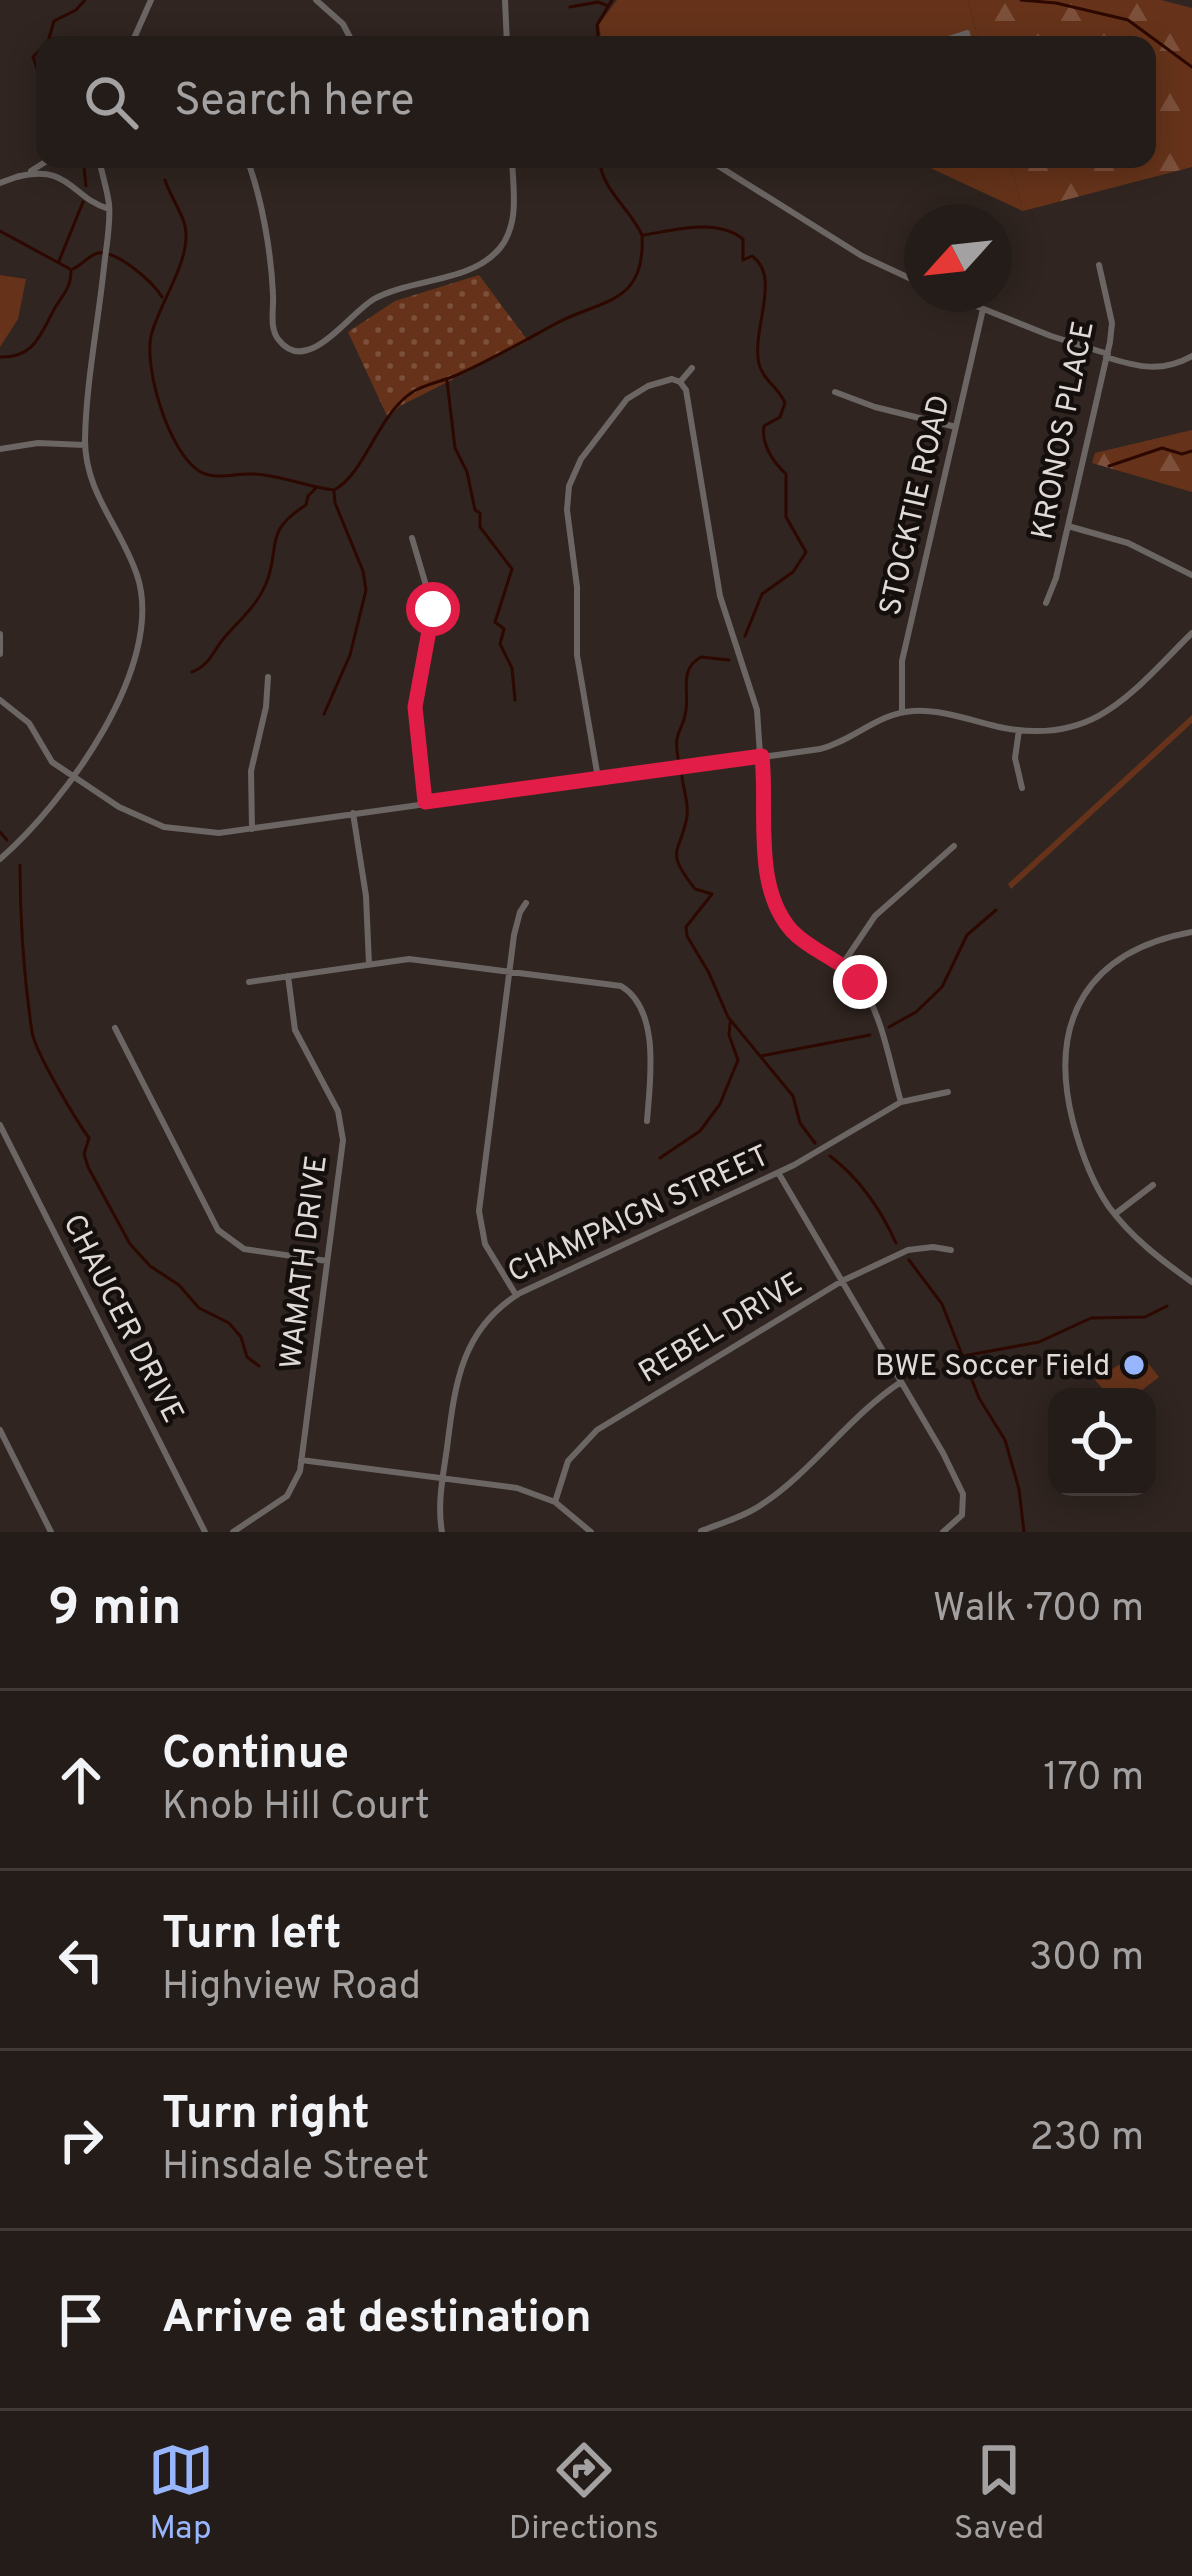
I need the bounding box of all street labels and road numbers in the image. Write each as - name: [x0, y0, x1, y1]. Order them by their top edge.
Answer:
- street label: KRONOS PLACE: [1025, 318, 1104, 543]
- street label: STOCKTIE ROAD: [873, 392, 960, 619]
- street label: CHAMPAIGN STREET: [502, 1138, 776, 1292]
- street label: WAMATH DRIVE: [274, 1153, 337, 1371]
- street label: CHAUCER DRIVE: [53, 1209, 190, 1430]
- street label: REBEL DRIVE: [633, 1266, 810, 1392]

